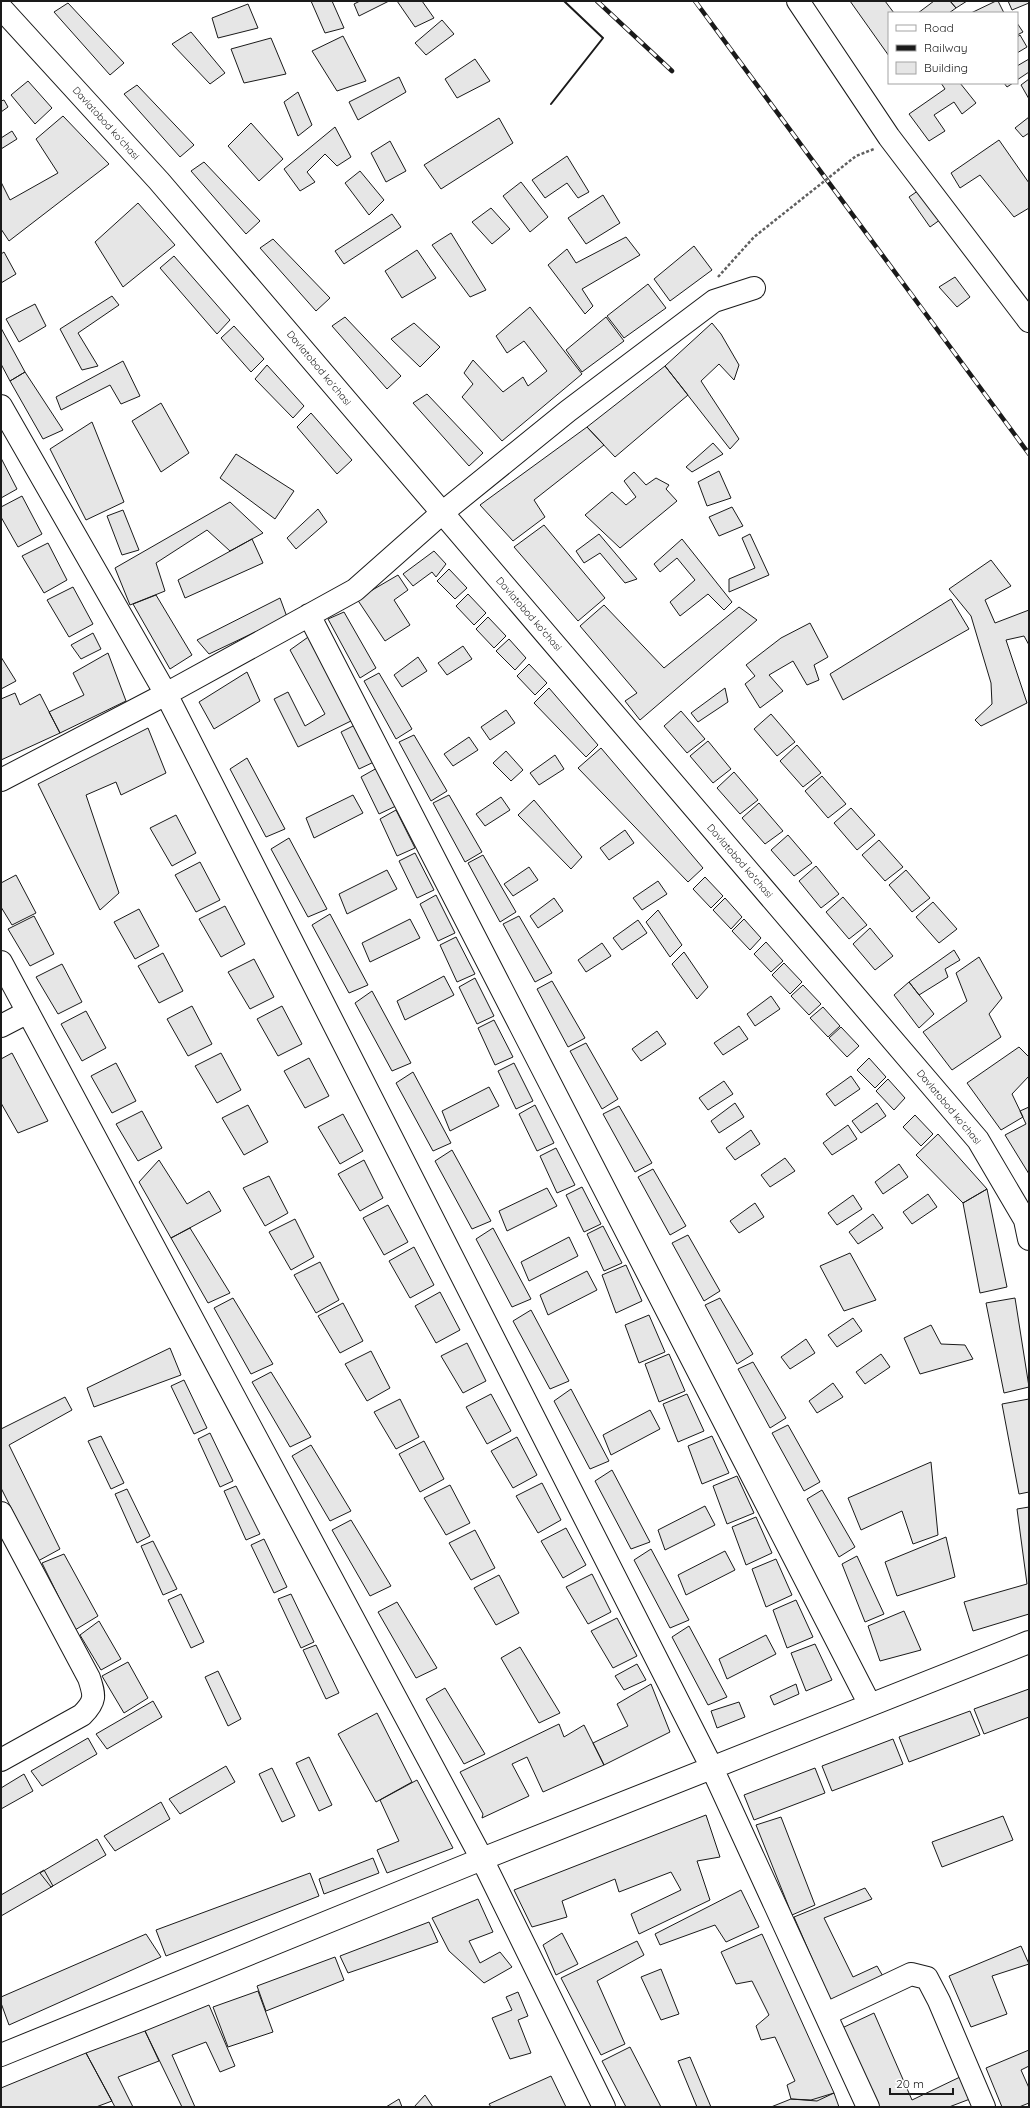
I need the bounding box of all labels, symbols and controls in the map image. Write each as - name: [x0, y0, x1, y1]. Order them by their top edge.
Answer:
- legend: [888, 12, 1018, 84]
- text: Road: [924, 20, 954, 35]
- text: Railway: [924, 40, 968, 55]
- text: Building: [924, 60, 968, 75]
- street label: Davlatobod ko'chasi: [70, 84, 142, 162]
- street label: Davlatobod ko'chasi: [284, 328, 354, 408]
- street label: Davlatobod ko'chasi: [493, 574, 565, 654]
- street label: Davlatobod ko'chasi: [704, 821, 776, 901]
- street label: Davlatobod ko'chasi: [914, 1067, 984, 1147]
- scale bar: [890, 2070, 953, 2096]
- text: 20 m: [896, 2076, 924, 2091]

